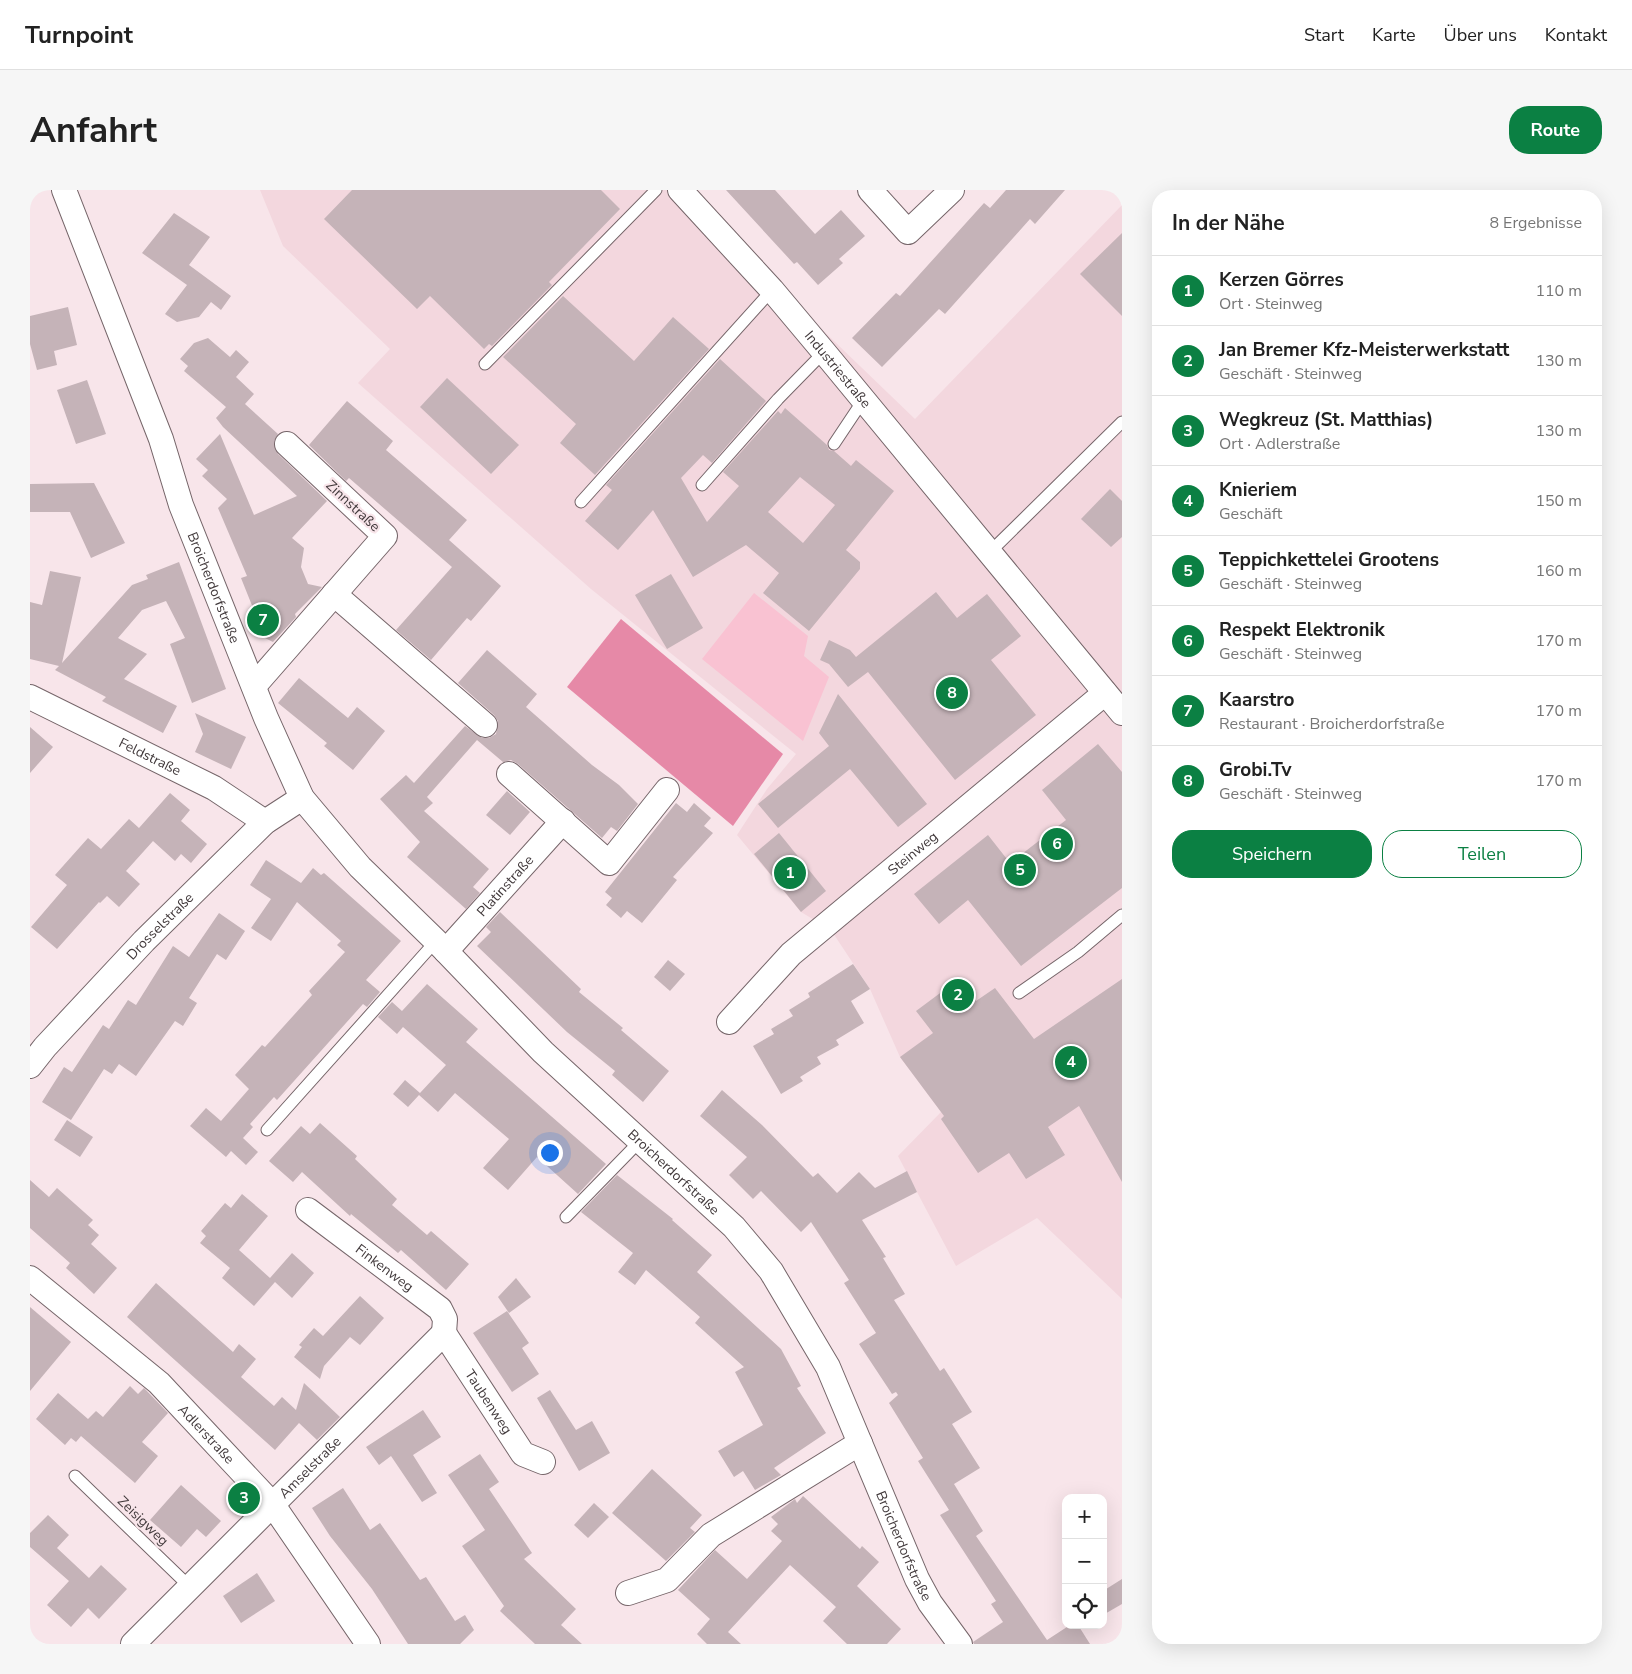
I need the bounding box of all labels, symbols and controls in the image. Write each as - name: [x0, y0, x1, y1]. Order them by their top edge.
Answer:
- text: Turnpoint: [25, 19, 133, 51]
- text: Start: [1304, 23, 1344, 47]
- text: Karte: [1372, 23, 1416, 47]
- text: Über uns: [1444, 23, 1517, 47]
- text: Kontakt: [1545, 23, 1607, 47]
- button: Route: [1509, 106, 1602, 154]
- text: Anfahrt: [30, 107, 157, 154]
- text: In der Nähe: [1172, 209, 1285, 237]
- text: 8 Ergebnisse: [1489, 212, 1582, 234]
- text: Kerzen Görres: [1219, 267, 1344, 293]
- text: 1: [1183, 280, 1193, 302]
- text: 110 m: [1535, 280, 1582, 302]
- text: Ort · Steinweg: [1219, 293, 1323, 315]
- street label: Industriestraße: [800, 327, 876, 412]
- text: Jan Bremer Kfz-Meisterwerkstatt: [1219, 337, 1509, 363]
- text: 2: [1183, 350, 1193, 372]
- text: 130 m: [1535, 350, 1582, 372]
- text: Geschäft · Steinweg: [1219, 363, 1362, 385]
- text: Wegkreuz (St. Matthias): [1219, 407, 1433, 433]
- text: 3: [1183, 420, 1193, 442]
- text: 130 m: [1535, 420, 1582, 442]
- text: Ort · Adlerstraße: [1219, 433, 1340, 455]
- street label: Zinnstraße: [322, 476, 384, 536]
- text: Knieriem: [1219, 477, 1297, 503]
- text: 4: [1183, 490, 1193, 512]
- text: 150 m: [1535, 490, 1582, 512]
- text: Geschäft: [1219, 503, 1282, 525]
- street label: Broicherdorfstraße: [183, 529, 245, 646]
- text: Teppichkettelei Grootens: [1219, 547, 1439, 573]
- text: 5: [1183, 560, 1193, 582]
- text: 160 m: [1535, 560, 1582, 582]
- text: Geschäft · Steinweg: [1219, 573, 1362, 595]
- pin: 7: [247, 601, 279, 639]
- text: Respekt Elektronik: [1219, 617, 1385, 643]
- text: 6: [1183, 630, 1193, 652]
- text: 170 m: [1535, 630, 1582, 652]
- text: Geschäft · Steinweg: [1219, 643, 1362, 665]
- pin: 8: [936, 674, 968, 712]
- text: Kaarstro: [1219, 687, 1294, 713]
- text: 7: [1183, 700, 1193, 722]
- text: 170 m: [1535, 700, 1582, 722]
- text: Restaurant · Broicherdorfstraße: [1219, 713, 1444, 735]
- street label: Feldstraße: [116, 733, 184, 780]
- text: Grobi.Tv: [1219, 757, 1292, 783]
- text: 8: [1183, 770, 1193, 792]
- text: 170 m: [1535, 770, 1582, 792]
- text: Geschäft · Steinweg: [1219, 783, 1362, 805]
- pin: 6: [1041, 825, 1073, 863]
- street label: Steinweg: [884, 827, 941, 879]
- button: Speichern: [1172, 830, 1372, 878]
- button: Teilen: [1382, 830, 1582, 878]
- street label: Platinstraße: [472, 851, 538, 920]
- pin: 5: [1004, 851, 1036, 889]
- pin: 1: [774, 854, 806, 892]
- street label: Drosselstraße: [122, 888, 198, 964]
- pin: 2: [942, 976, 974, 1014]
- pin: 4: [1055, 1043, 1087, 1081]
- street label: Broicherdorfstraße: [624, 1125, 724, 1219]
- your location: [537, 1140, 563, 1166]
- street label: Finkenweg: [352, 1239, 418, 1296]
- street label: Taubenweg: [461, 1366, 517, 1438]
- street label: Adlerstraße: [174, 1400, 239, 1468]
- street label: Amselstraße: [275, 1432, 345, 1502]
- pin: 3: [228, 1479, 260, 1517]
- street label: Broicherdorfstraße: [872, 1488, 936, 1604]
- street label: Zeisigweg: [113, 1492, 173, 1550]
- map controls: [1062, 1494, 1107, 1629]
- button: +: [1062, 1494, 1107, 1539]
- button: −: [1062, 1539, 1107, 1584]
- button: locate: [1062, 1584, 1107, 1629]

